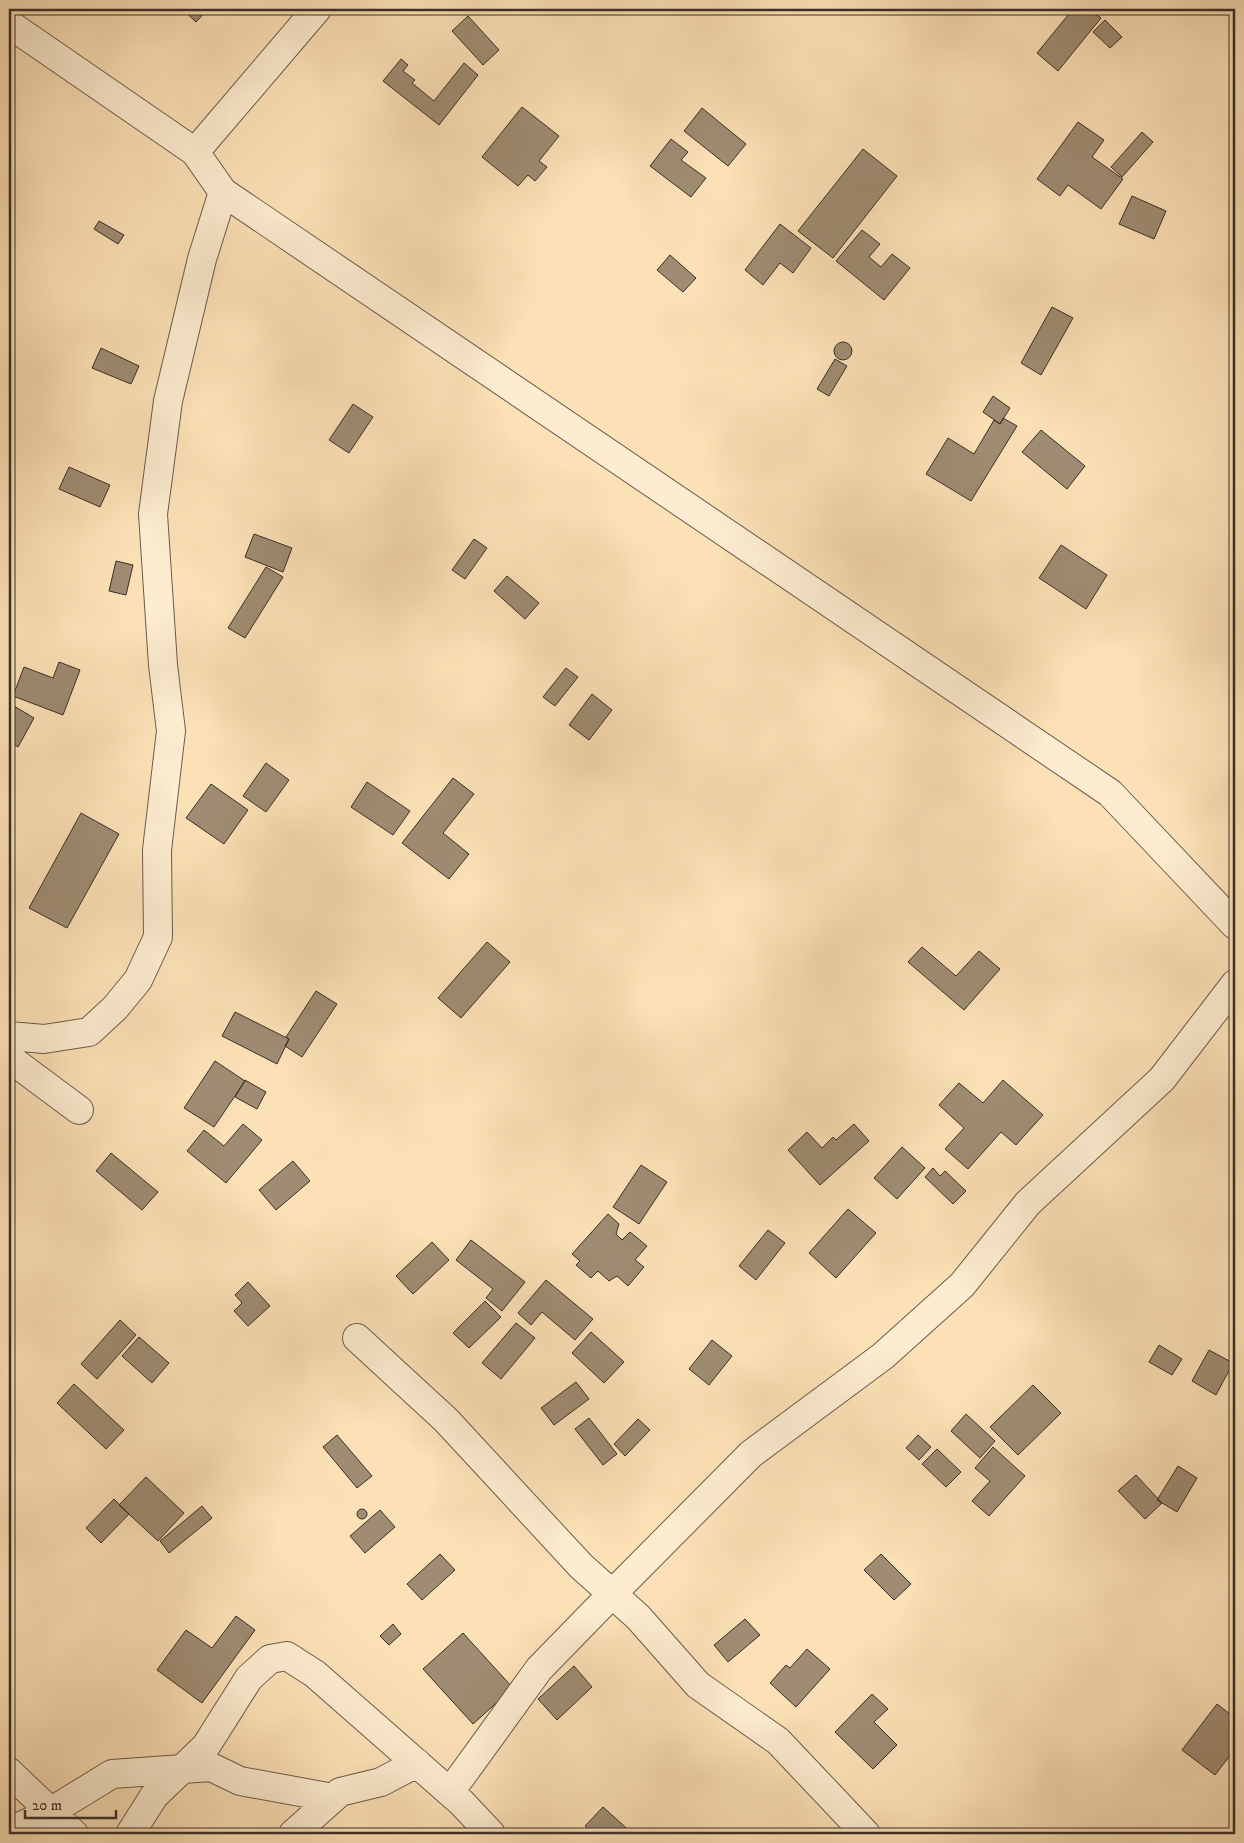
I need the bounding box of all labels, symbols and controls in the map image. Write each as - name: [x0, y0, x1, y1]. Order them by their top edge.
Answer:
- scale bar: [25, 1788, 116, 1820]
- text: 20 m: [32, 1796, 62, 1815]

